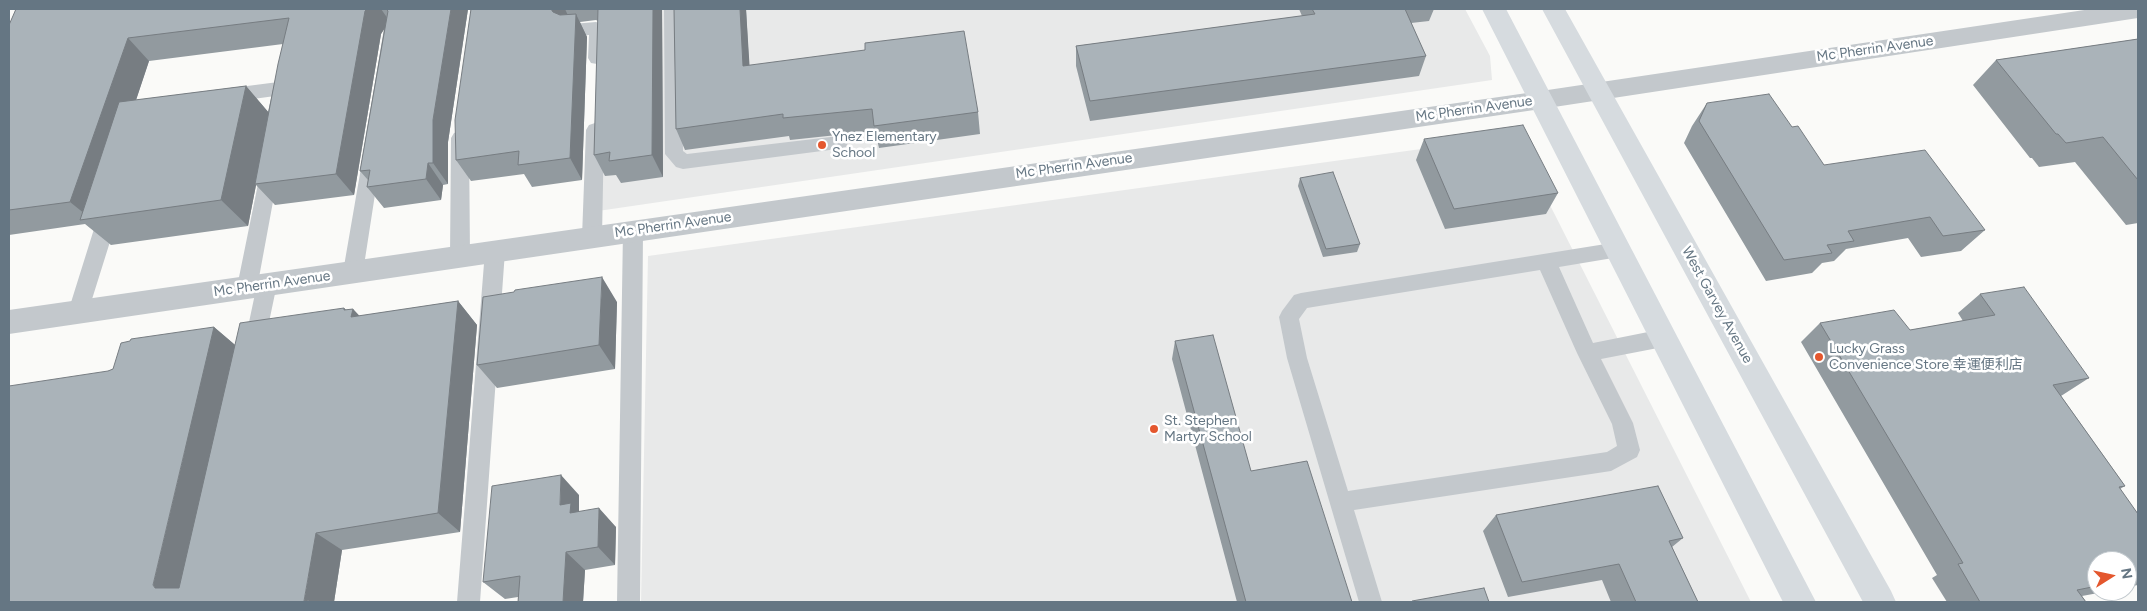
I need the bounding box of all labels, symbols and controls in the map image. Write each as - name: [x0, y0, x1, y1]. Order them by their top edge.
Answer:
- street label: Mc Pherrin Avenue: [1816, 32, 1934, 66]
- street label: Mc Pherrin Avenue: [1415, 92, 1533, 126]
- place label: Ynez Elementary School: [832, 129, 937, 162]
- marker: Ynez Elementary School: [816, 139, 828, 151]
- street label: Mc Pherrin Avenue: [1015, 149, 1133, 183]
- street label: Mc Pherrin Avenue: [614, 208, 732, 242]
- street label: West Garvey Avenue: [1678, 244, 1756, 366]
- street label: Mc Pherrin Avenue: [213, 267, 331, 301]
- place label: Lucky Grass Convenience Store 幸運便利店: [1829, 341, 2023, 374]
- marker: Lucky Grass Convenience Store 幸運便利店: [1813, 351, 1825, 363]
- place label: St. Stephen Martyr School: [1164, 413, 1252, 446]
- marker: St. Stephen Martyr School: [1148, 423, 1160, 435]
- north arrow: [2087, 551, 2137, 601]
- text: N: [2117, 567, 2136, 580]

